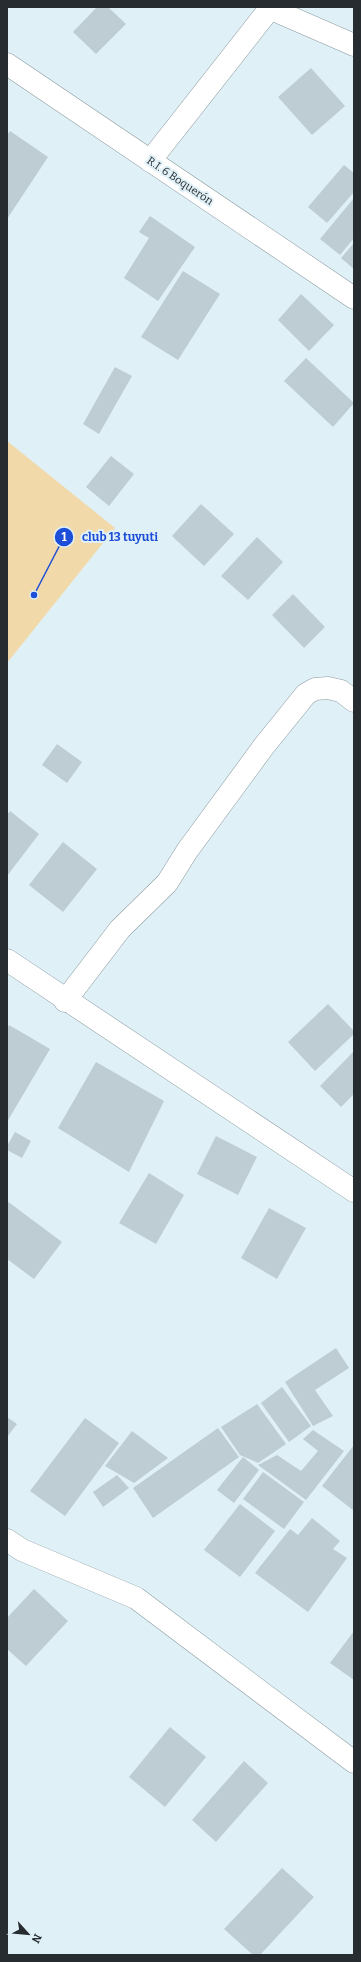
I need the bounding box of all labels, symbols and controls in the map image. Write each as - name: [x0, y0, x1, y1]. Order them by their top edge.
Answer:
- street label: R.I. 6 Boquerón: [144, 154, 216, 208]
- callout: club 13 tuyuti: [54, 525, 166, 549]
- text: 1: [61, 530, 67, 544]
- text: club 13 tuyuti: [82, 530, 158, 544]
- north arrow: [8, 1914, 48, 1954]
- text: N: [29, 1932, 44, 1945]

